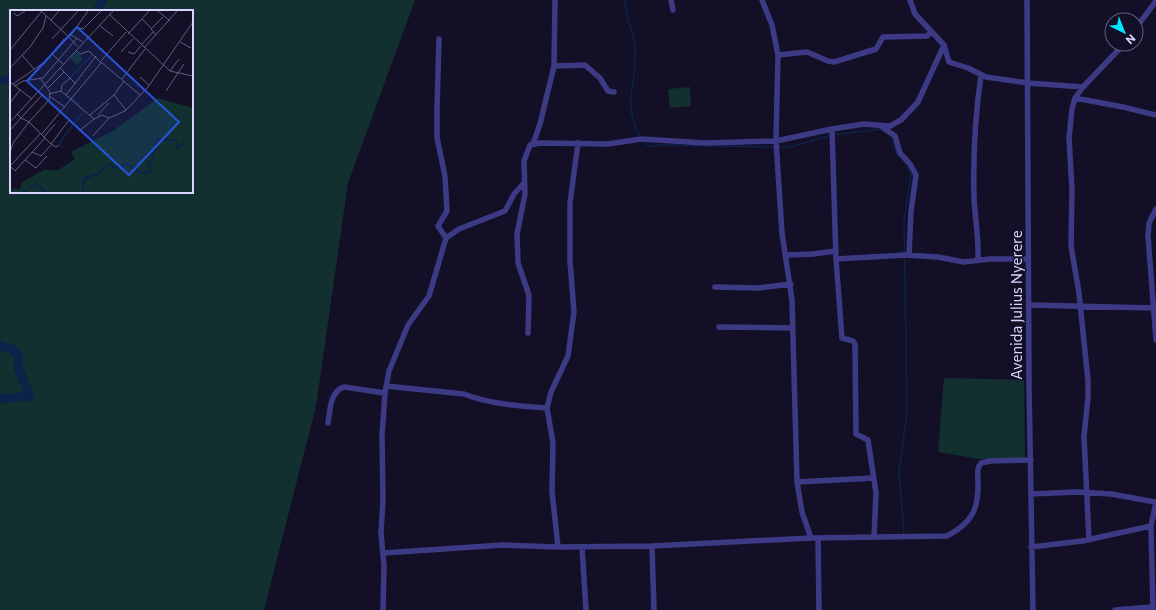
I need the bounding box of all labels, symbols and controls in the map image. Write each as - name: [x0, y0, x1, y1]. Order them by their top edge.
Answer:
- inset map: [10, 10, 193, 193]
- north arrow: [1104, 12, 1144, 52]
- text: N: [1124, 32, 1139, 47]
- street label: Avenida Julius Nyerere: [1007, 230, 1025, 380]

